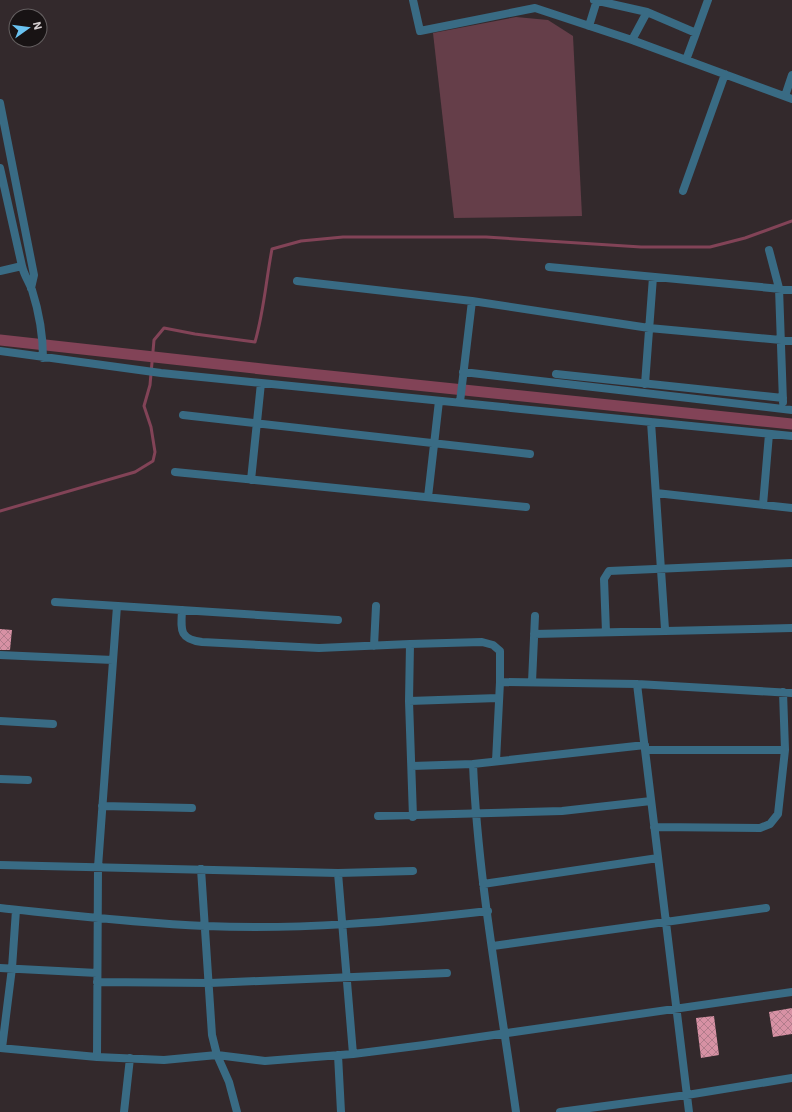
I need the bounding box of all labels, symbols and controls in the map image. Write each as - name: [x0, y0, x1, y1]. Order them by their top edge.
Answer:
- north arrow: [8, 8, 48, 48]
- text: N: [30, 20, 45, 31]

